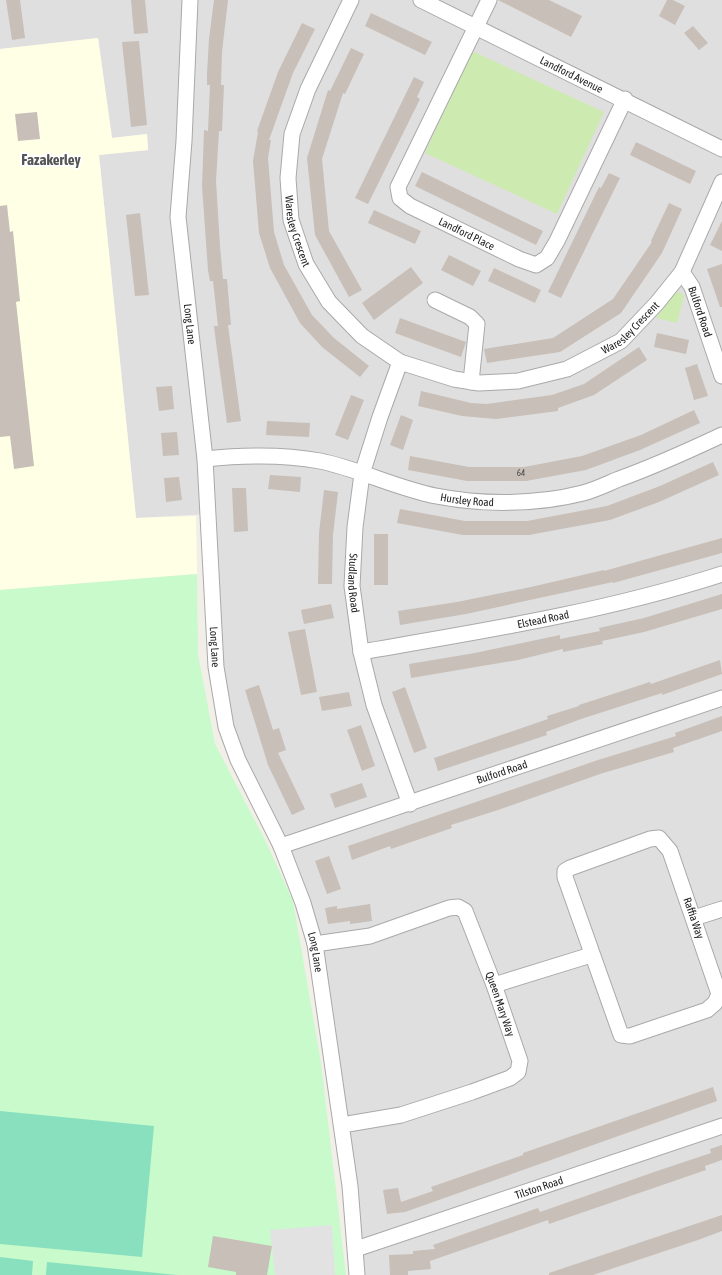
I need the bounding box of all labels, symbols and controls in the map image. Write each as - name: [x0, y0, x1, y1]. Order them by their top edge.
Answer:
- street label: Landford Avenue: [538, 54, 605, 95]
- district label: Fazakerley: [21, 151, 81, 168]
- street label: Waresley Crescent: [283, 195, 312, 269]
- street label: Landford Place: [437, 215, 497, 252]
- street label: Bulford Road: [686, 285, 714, 338]
- street label: Waresley Crescent: [599, 299, 661, 356]
- street label: Long Lane: [182, 303, 198, 345]
- house number: 64: [517, 468, 525, 478]
- street label: Hursley Road: [439, 491, 494, 508]
- street label: Studland Road: [346, 553, 362, 613]
- street label: Elstead Road: [516, 608, 570, 630]
- street label: Long Lane: [208, 626, 222, 668]
- street label: Bulford Road: [475, 758, 529, 786]
- street label: Raffia Way: [681, 896, 707, 941]
- street label: Long Lane: [306, 930, 325, 973]
- street label: Queen Mary Way: [483, 970, 517, 1038]
- street label: Tilston Road: [513, 1174, 565, 1201]

